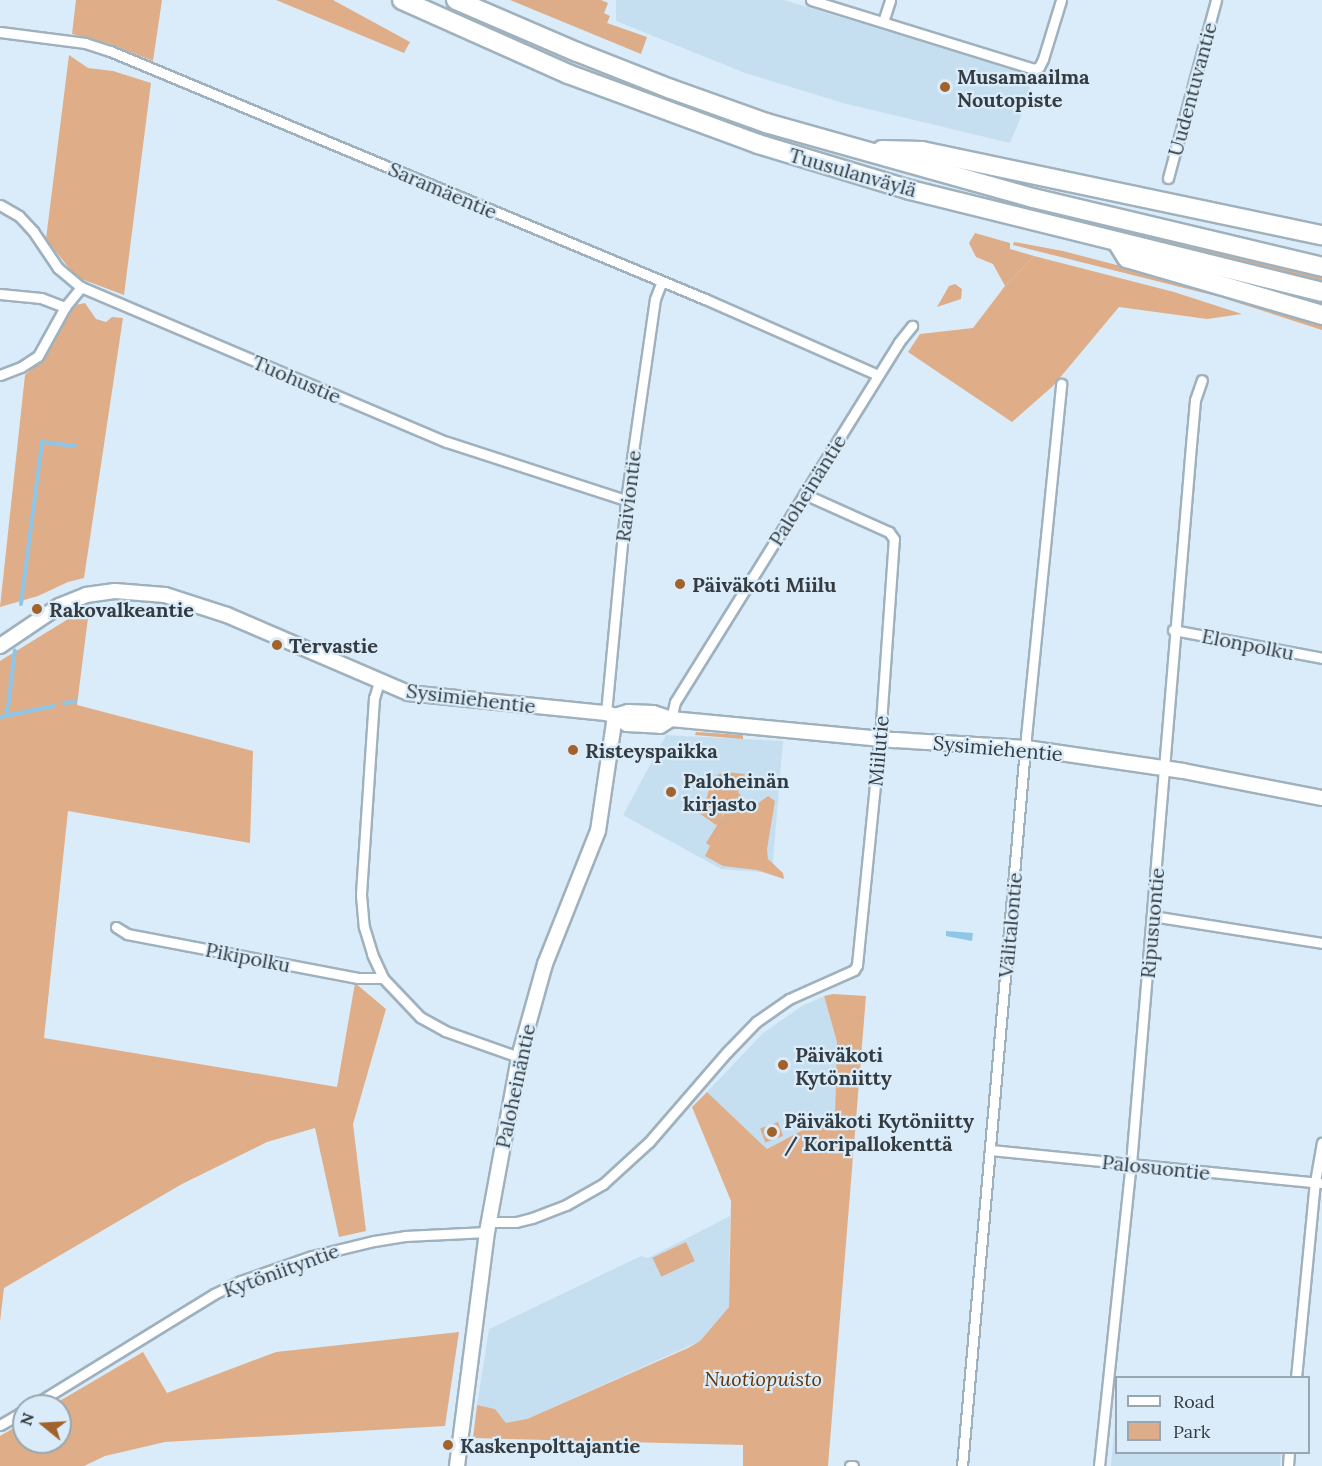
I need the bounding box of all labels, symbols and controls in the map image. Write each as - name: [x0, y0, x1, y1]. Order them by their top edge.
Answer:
- street label: Uudentuvantie: [1163, 19, 1221, 159]
- place label: Musamaailma Noutopiste: [957, 64, 1090, 111]
- marker: Musamaailma Noutopiste: [938, 80, 952, 94]
- street label: Tuusulanväylä: [787, 142, 919, 202]
- street label: Saramäentie: [385, 156, 501, 224]
- street label: Tuohustie: [249, 350, 345, 408]
- street label: Paloheinäntie: [763, 430, 851, 550]
- street label: Raiviontie: [610, 449, 646, 543]
- place label: Päiväkoti Miilu: [692, 572, 836, 596]
- marker: Päiväkoti Miilu: [673, 577, 687, 591]
- place label: Rakovalkeantie: [49, 597, 194, 621]
- marker: Rakovalkeantie: [30, 602, 44, 616]
- street label: Elonpolku: [1200, 623, 1296, 665]
- place label: Tervastie: [289, 633, 378, 657]
- marker: Tervastie: [270, 638, 284, 652]
- street label: Sysimiehentie: [405, 678, 537, 718]
- street label: Miilutie: [863, 714, 893, 788]
- street label: Sysimiehentie: [932, 730, 1064, 766]
- place label: Risteyspaikka: [585, 738, 718, 762]
- marker: Risteyspaikka: [566, 743, 580, 757]
- place label: Paloheinän kirjasto: [683, 768, 789, 815]
- marker: Paloheinän kirjasto: [664, 785, 678, 799]
- street label: Ripusuontie: [1135, 867, 1169, 979]
- street label: Välitalontie: [993, 871, 1027, 979]
- street label: Pikipolku: [204, 937, 292, 977]
- street label: Paloheinäntie: [490, 1022, 540, 1150]
- place label: Päiväkoti Kytöniitty: [795, 1042, 892, 1089]
- marker: Päiväkoti Kytöniitty: [776, 1058, 790, 1072]
- place label: Päiväkoti Kytöniitty / Koripallokenttä: [784, 1108, 974, 1155]
- marker: Päiväkoti Kytöniitty / Koripallokenttä: [765, 1125, 779, 1139]
- street label: Palosuontie: [1101, 1149, 1211, 1185]
- street label: Kytöniityntie: [220, 1238, 342, 1302]
- park label: Nuotiopuisto: [704, 1366, 822, 1390]
- legend: [1115, 1376, 1310, 1454]
- text: Road: [1173, 1390, 1215, 1413]
- north arrow: [12, 1394, 72, 1454]
- text: N: [15, 1410, 38, 1428]
- text: Park: [1173, 1420, 1210, 1443]
- place label: Kaskenpolttajantie: [460, 1433, 640, 1457]
- marker: Kaskenpolttajantie: [441, 1438, 455, 1452]

